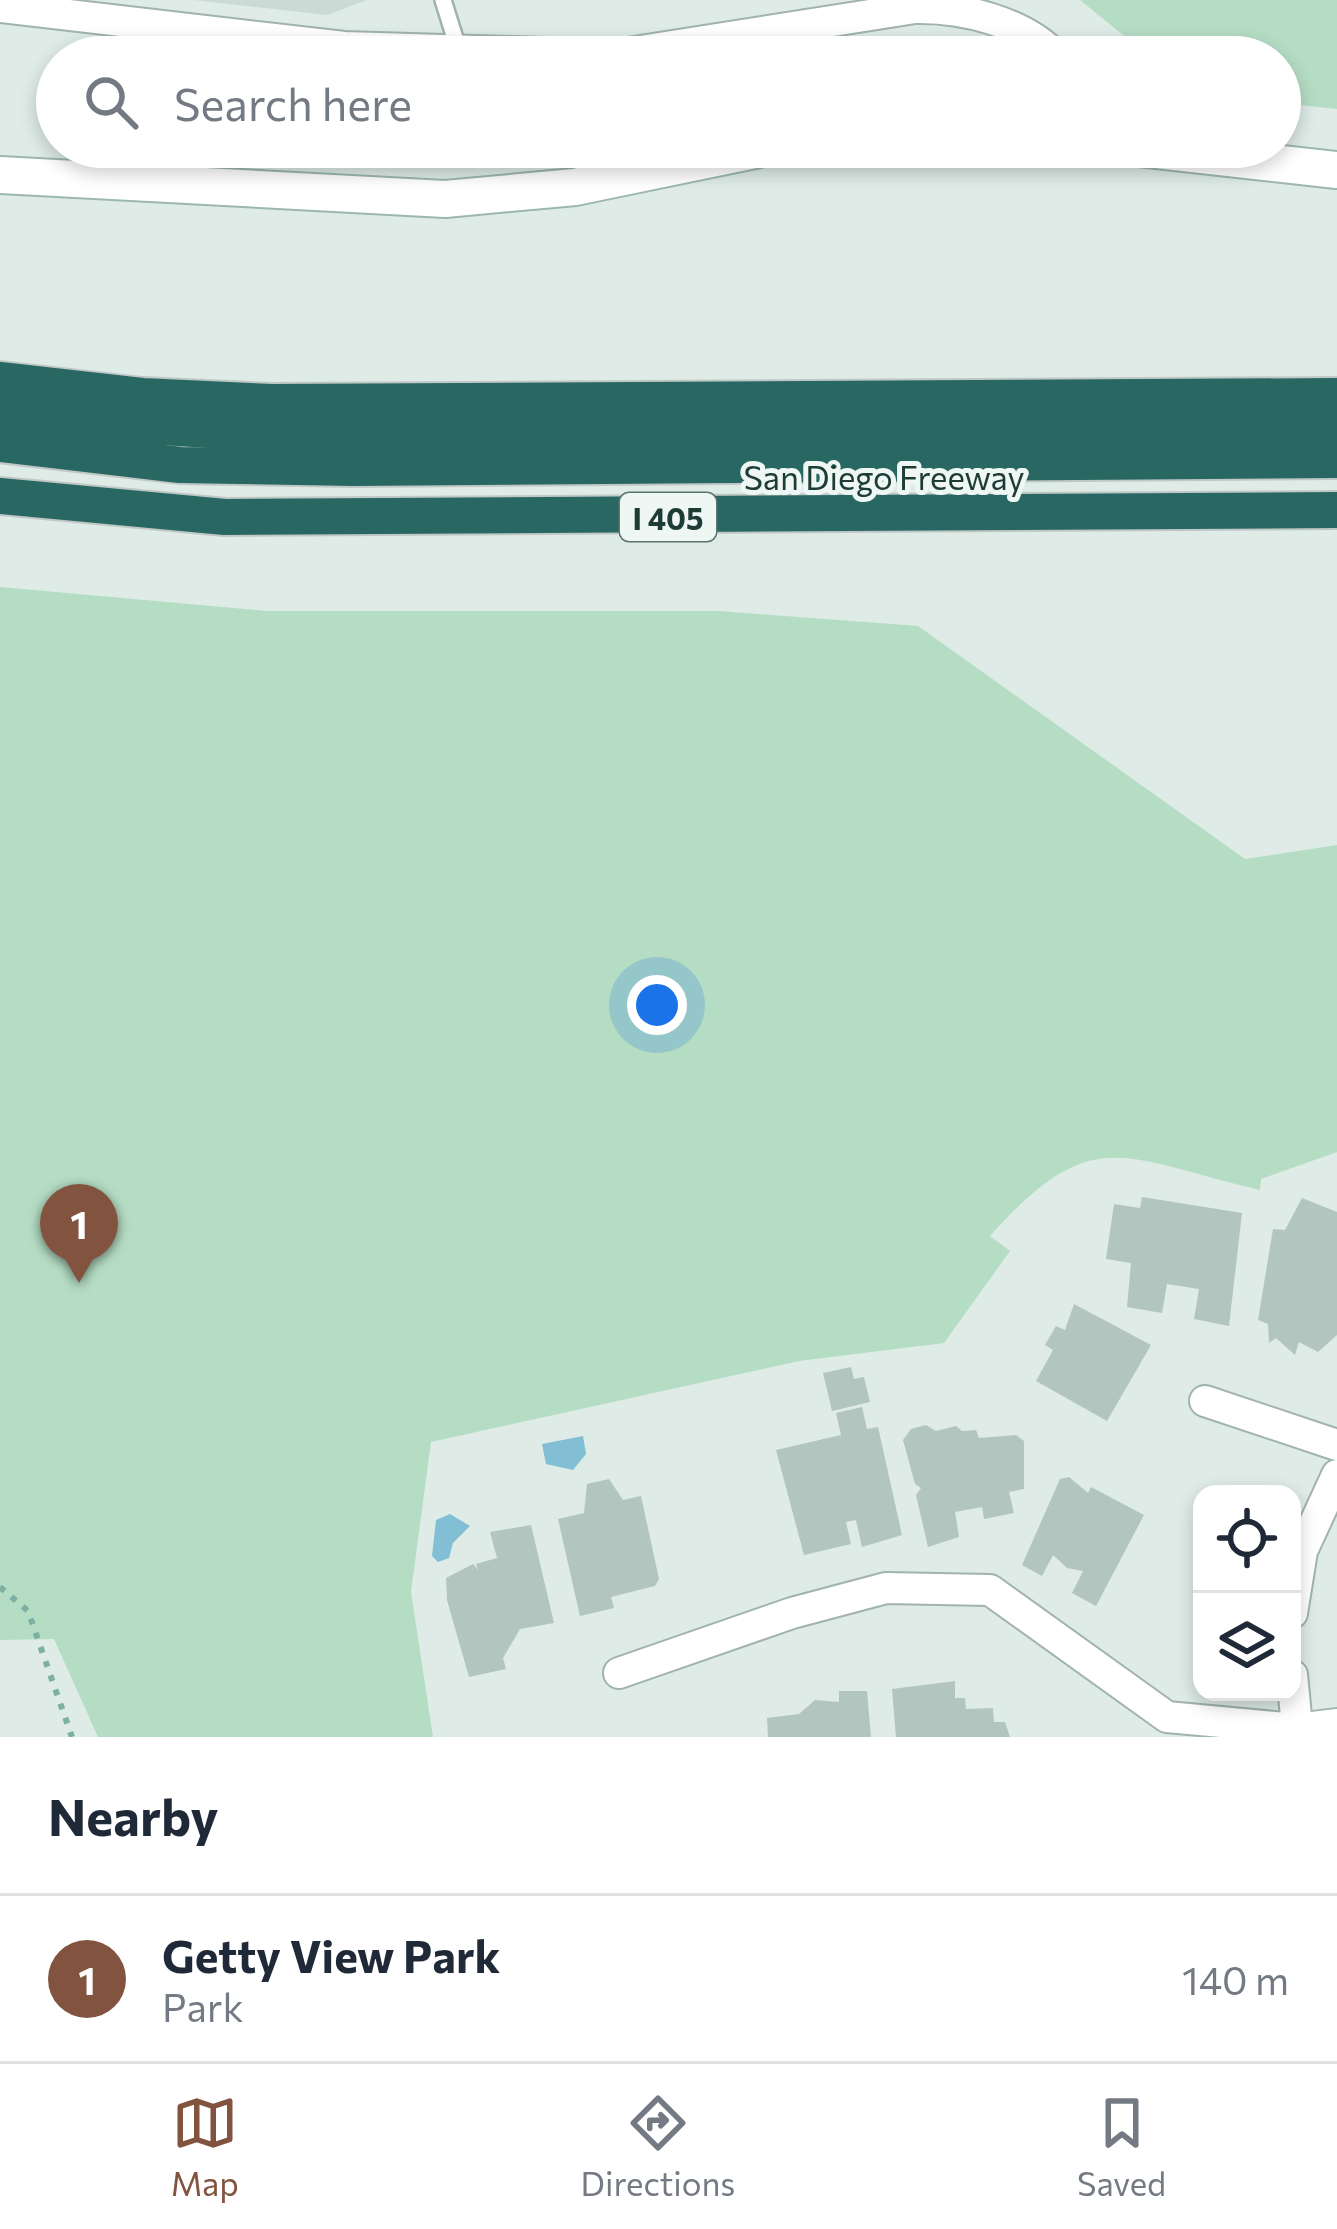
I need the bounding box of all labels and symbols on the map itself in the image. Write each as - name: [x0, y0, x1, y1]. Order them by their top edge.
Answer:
- street label: San Diego Freeway: [743, 456, 1025, 497]
- road number: I 405: [620, 493, 716, 541]
- your location: [627, 975, 687, 1035]
- pin: 1: [40, 1184, 118, 1283]

